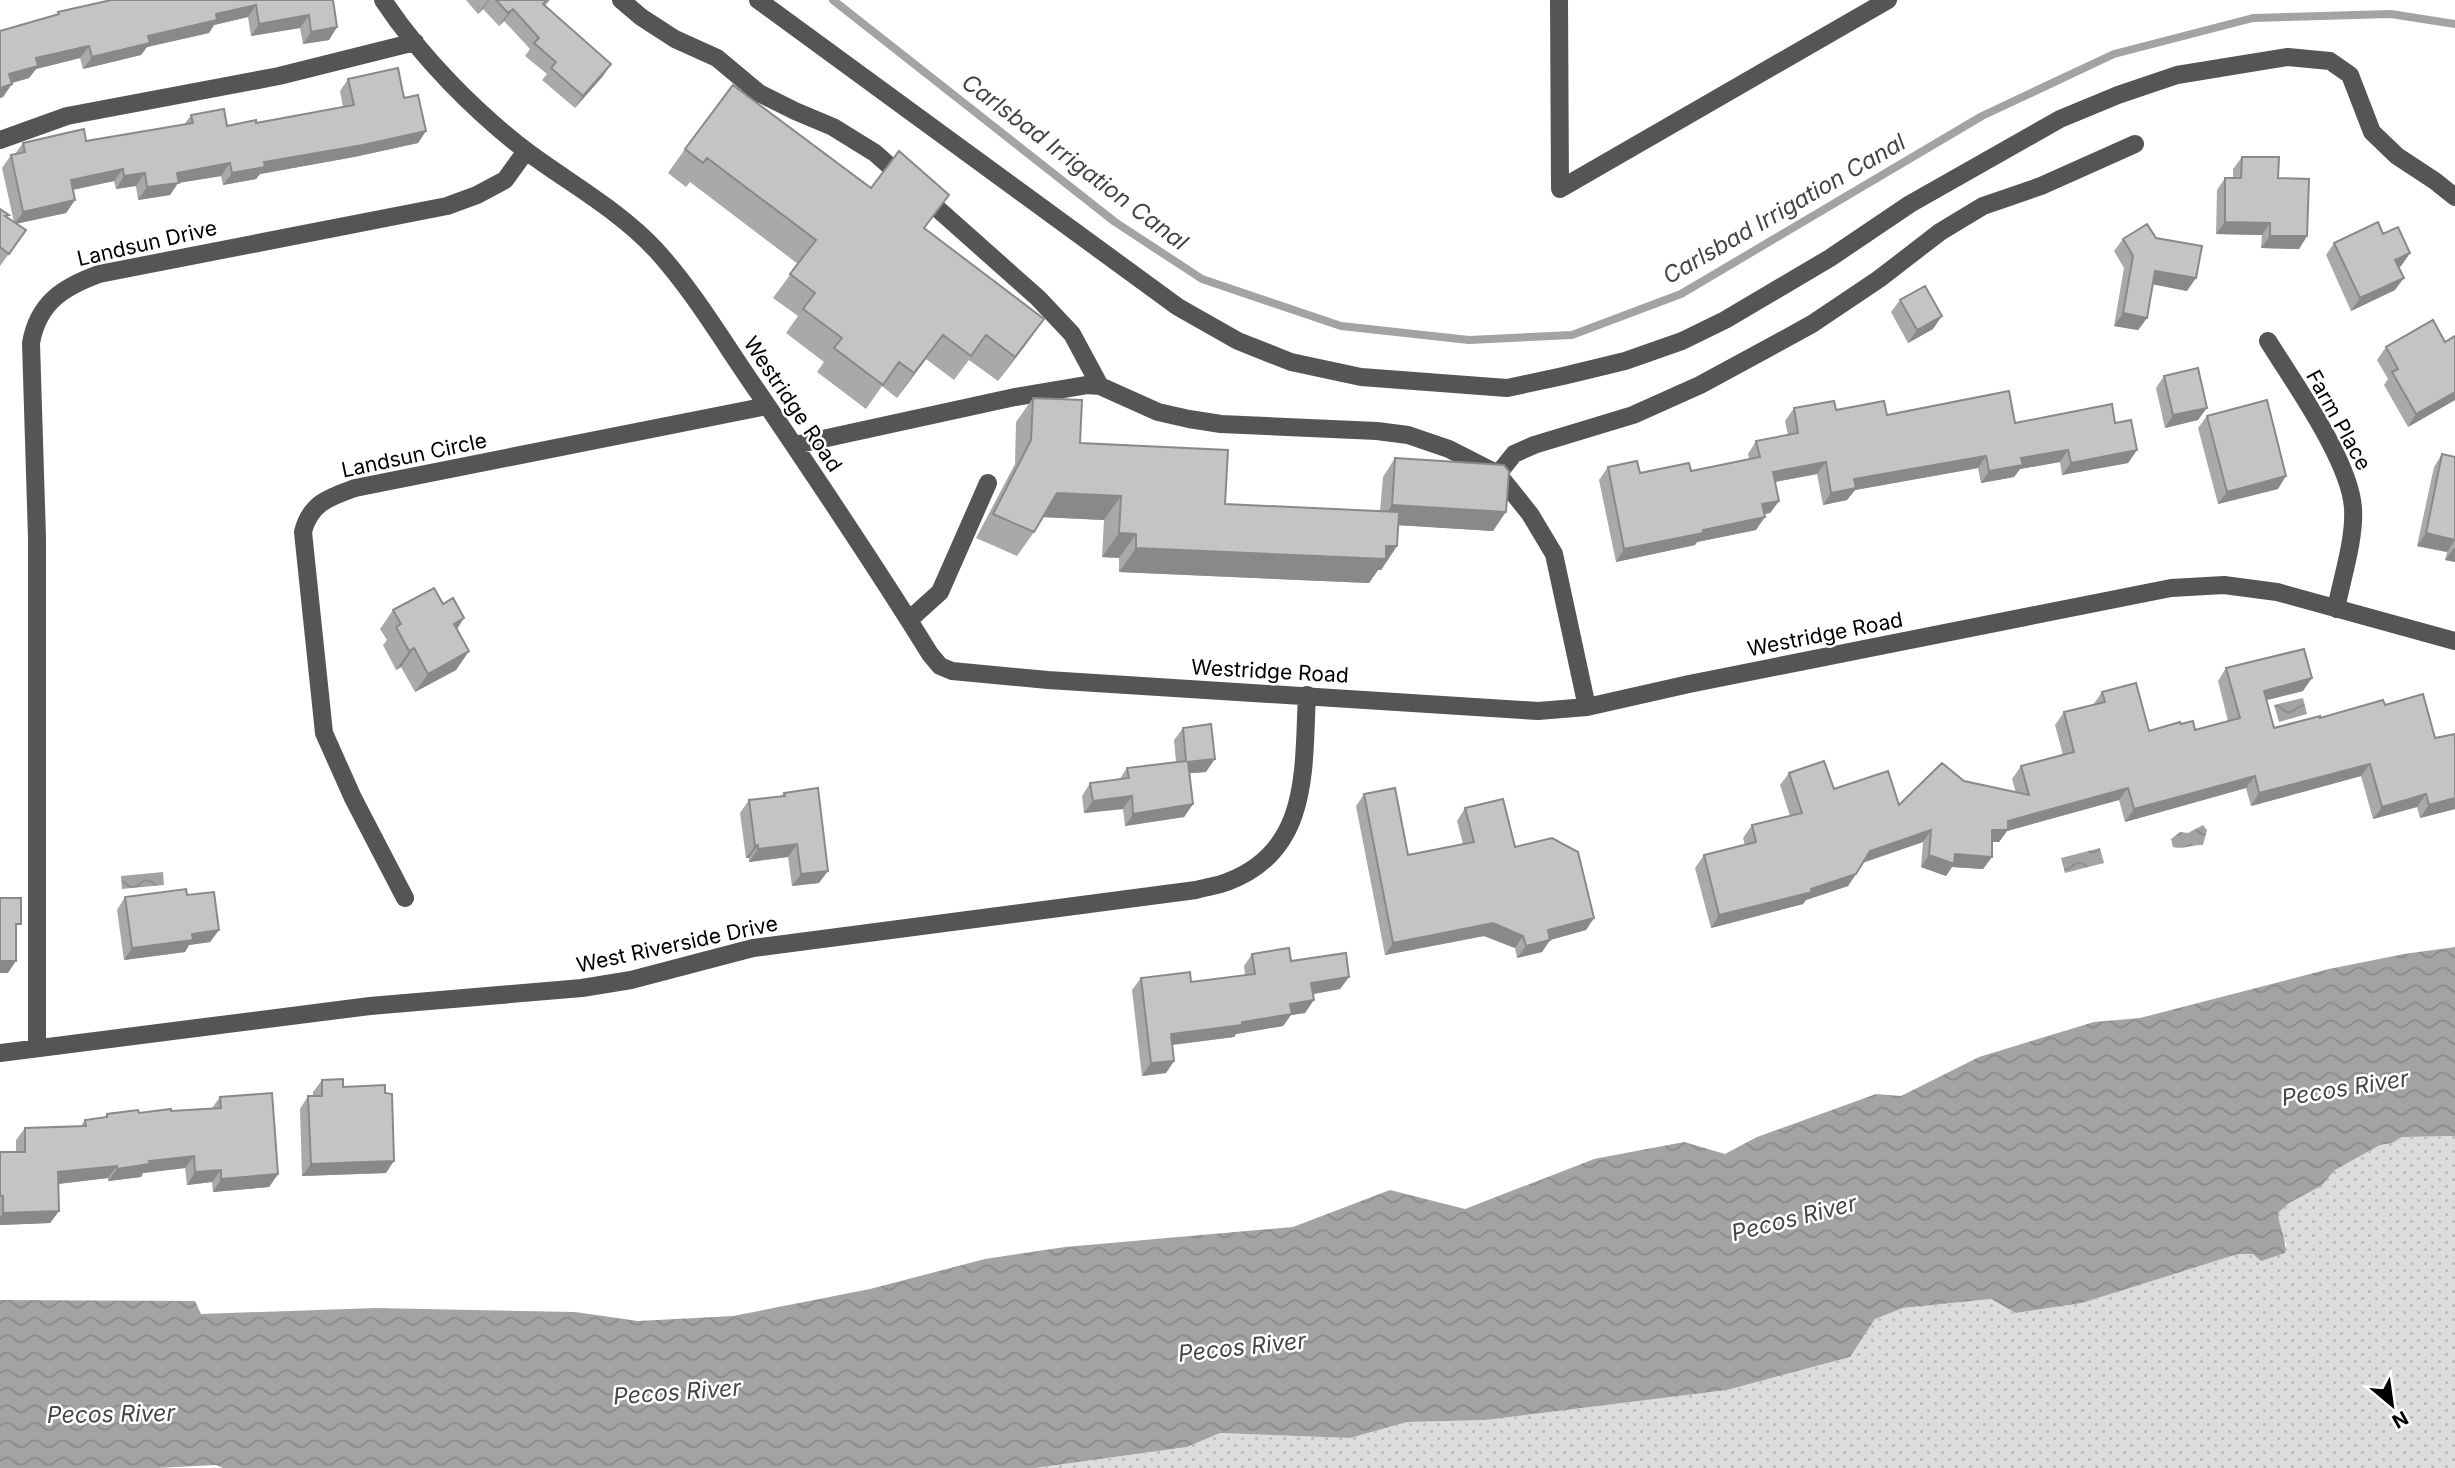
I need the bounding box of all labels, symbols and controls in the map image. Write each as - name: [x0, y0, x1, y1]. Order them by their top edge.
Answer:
- water label: Carlsbad Irrigation Canal: [957, 68, 1194, 256]
- water label: Carlsbad Irrigation Canal: [1658, 128, 1911, 290]
- street label: Landsun Drive: [75, 215, 219, 271]
- street label: Westridge Road: [739, 332, 847, 476]
- street label: Farm Place: [2301, 366, 2377, 474]
- street label: Landsun Circle: [339, 427, 489, 483]
- street label: Westridge Road: [1745, 607, 1905, 661]
- street label: Westridge Road: [1191, 654, 1349, 688]
- street label: West Riverside Drive: [574, 910, 780, 978]
- water label: Pecos River: [2280, 1064, 2412, 1112]
- water label: Pecos River: [1728, 1189, 1861, 1247]
- water label: Pecos River: [1177, 1326, 1308, 1368]
- north arrow: [2357, 1370, 2427, 1440]
- water label: Pecos River: [612, 1373, 743, 1410]
- water label: Pecos River: [47, 1399, 177, 1429]
- text: N: [2388, 1406, 2412, 1433]

